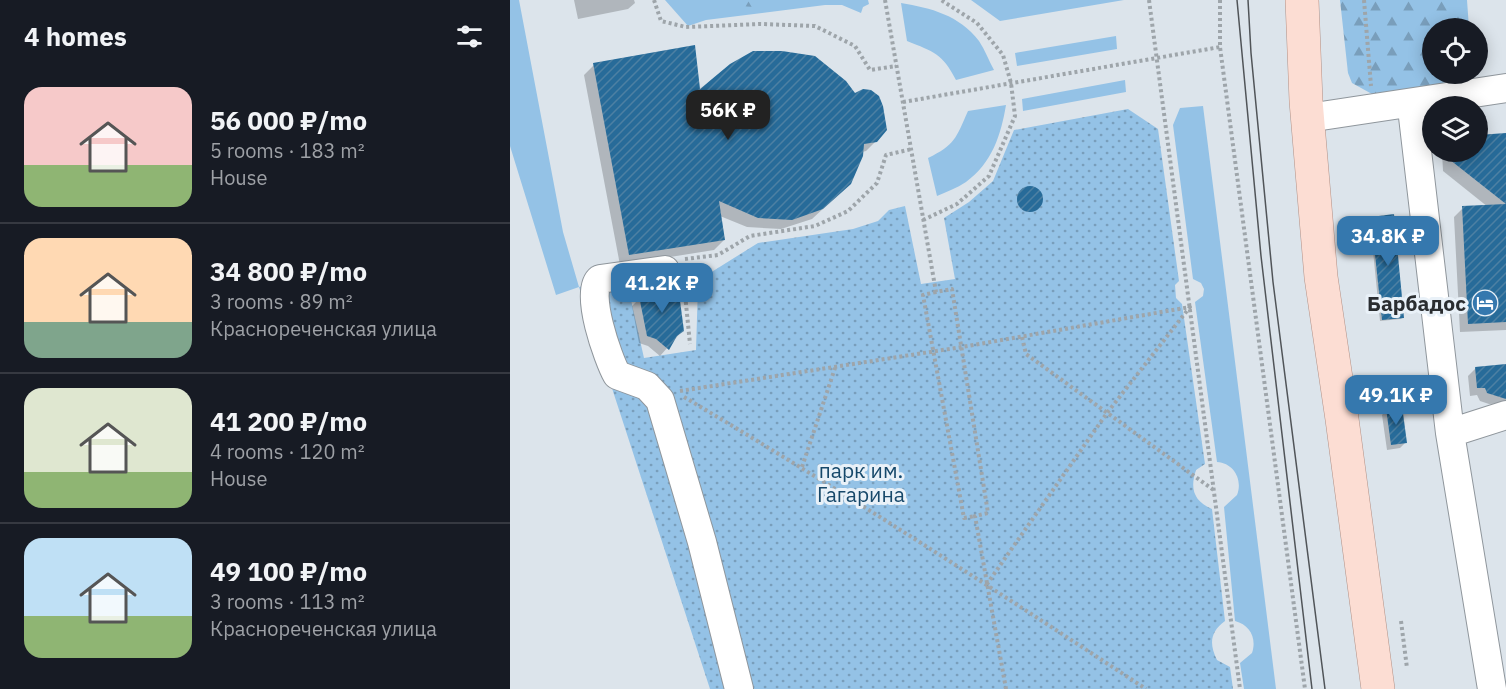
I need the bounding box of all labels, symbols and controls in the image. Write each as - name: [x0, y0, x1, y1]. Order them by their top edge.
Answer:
- map controls: [1422, 18, 1488, 162]
- button: locate: [1422, 18, 1488, 84]
- text: 4 homes: [24, 19, 127, 53]
- icon: filters: [453, 20, 486, 53]
- pin: 56K ₽: [686, 90, 770, 141]
- text: 56K ₽: [700, 96, 756, 123]
- button: layers: [1422, 96, 1488, 162]
- text: 56 000 ₽/mo: [210, 103, 367, 137]
- icon: home: [72, 111, 144, 183]
- text: 5 rooms · 183 m²: [210, 137, 365, 164]
- text: House: [210, 164, 267, 191]
- pin: 34.8K ₽: [1333, 216, 1443, 267]
- text: 34.8K ₽: [1351, 222, 1425, 249]
- text: 34 800 ₽/mo: [210, 254, 367, 288]
- icon: home: [72, 262, 144, 334]
- pin: 41.2K ₽: [607, 263, 717, 314]
- text: 41.2K ₽: [625, 269, 699, 296]
- text: 3 rooms · 89 m²: [210, 288, 353, 315]
- hotel icon: Барбадос: [1470, 288, 1500, 318]
- place label: Барбадос: [1367, 289, 1466, 317]
- text: Краснореченская улица: [210, 315, 437, 342]
- pin: 49.1K ₽: [1341, 375, 1451, 426]
- text: 49.1K ₽: [1359, 381, 1433, 408]
- text: 41 200 ₽/mo: [210, 404, 367, 438]
- icon: home: [72, 412, 144, 484]
- text: 4 rooms · 120 m²: [210, 438, 365, 465]
- park label: парк им. Гагарина: [817, 456, 905, 508]
- text: House: [210, 465, 267, 492]
- text: 49 100 ₽/mo: [210, 554, 367, 588]
- icon: home: [72, 562, 144, 634]
- text: 3 rooms · 113 m²: [210, 588, 365, 615]
- text: Краснореченская улица: [210, 615, 437, 642]

